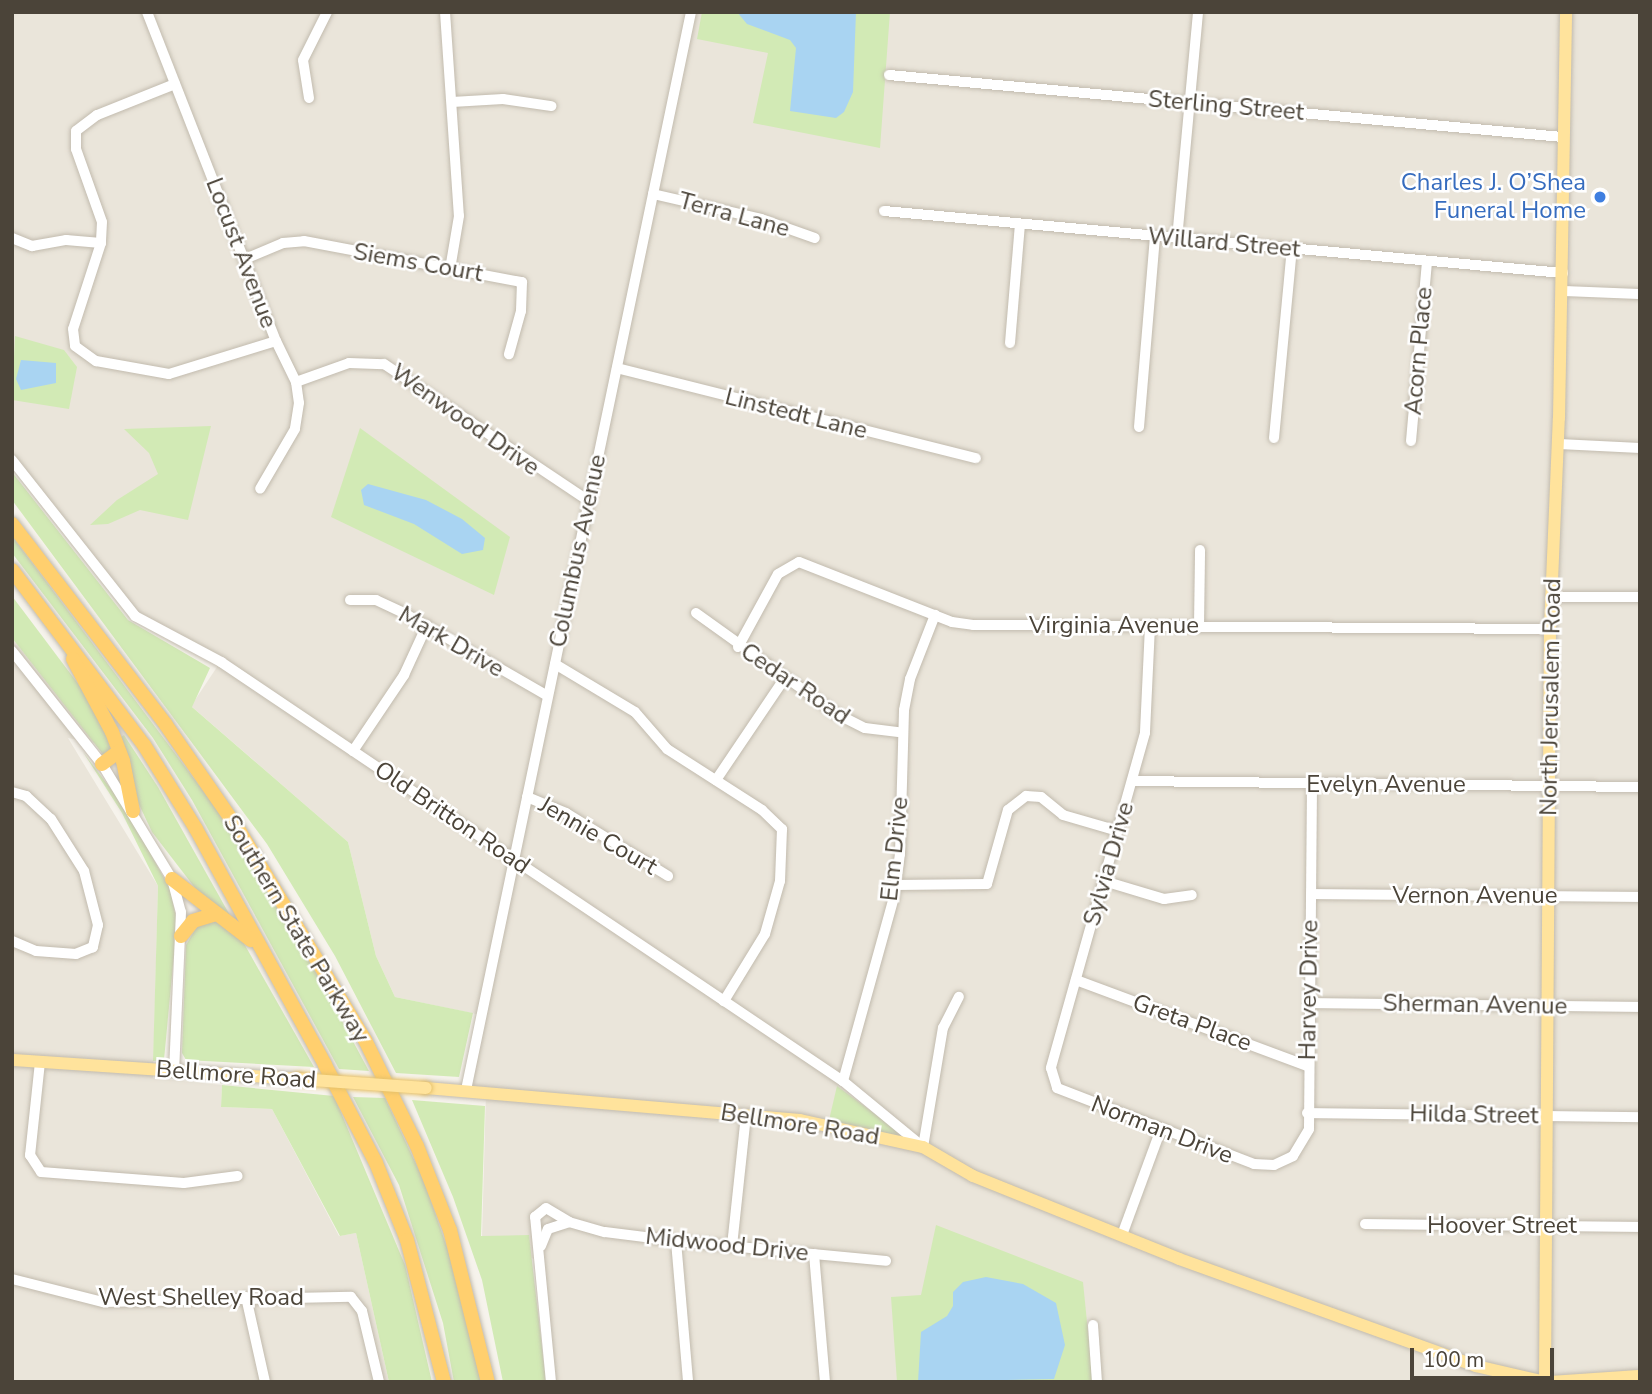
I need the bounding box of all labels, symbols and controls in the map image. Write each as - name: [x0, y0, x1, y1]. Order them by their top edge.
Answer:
- street label: Sterling Street: [1147, 85, 1305, 127]
- place label: Charles J. O’Shea Funeral Home: [1401, 169, 1586, 225]
- street label: Locust Avenue: [199, 174, 283, 332]
- street label: Terra Lane: [675, 186, 793, 244]
- marker: Charles J. O’Shea Funeral Home: [1592, 189, 1608, 205]
- street label: Willard Street: [1147, 222, 1301, 264]
- street label: Siems Court: [351, 237, 485, 289]
- street label: Acorn Place: [1399, 286, 1439, 416]
- street label: Wenwood Drive: [385, 358, 545, 482]
- street label: Linstedt Lane: [722, 382, 870, 446]
- street label: Columbus Avenue: [543, 452, 613, 650]
- street label: North Jerusalem Road: [1535, 578, 1567, 816]
- street label: Mark Drive: [393, 600, 509, 684]
- street label: Virginia Avenue: [1029, 612, 1199, 640]
- street label: Cedar Road: [735, 637, 855, 731]
- street label: Old Britton Road: [369, 755, 535, 881]
- street label: Evelyn Avenue: [1306, 771, 1466, 799]
- street label: Jennie Court: [534, 791, 662, 881]
- street label: Elm Drive: [875, 795, 915, 903]
- street label: Sylvia Drive: [1078, 799, 1140, 929]
- street label: Southern State Parkway: [217, 810, 375, 1048]
- street label: Vernon Avenue: [1393, 882, 1557, 910]
- street label: Harvey Drive: [1293, 920, 1325, 1060]
- street label: Greta Place: [1129, 988, 1255, 1058]
- street label: Sherman Avenue: [1383, 989, 1567, 1021]
- street label: Bellmore Road: [155, 1055, 317, 1095]
- street label: Norman Drive: [1087, 1090, 1237, 1170]
- street label: Bellmore Road: [719, 1098, 881, 1152]
- street label: Hilda Street: [1409, 1099, 1539, 1131]
- street label: Hoover Street: [1427, 1212, 1577, 1240]
- street label: Midwood Drive: [644, 1222, 810, 1268]
- street label: West Shelley Road: [98, 1284, 304, 1312]
- scale bar: [1414, 1334, 1558, 1378]
- text: 100 m: [1423, 1346, 1484, 1374]

